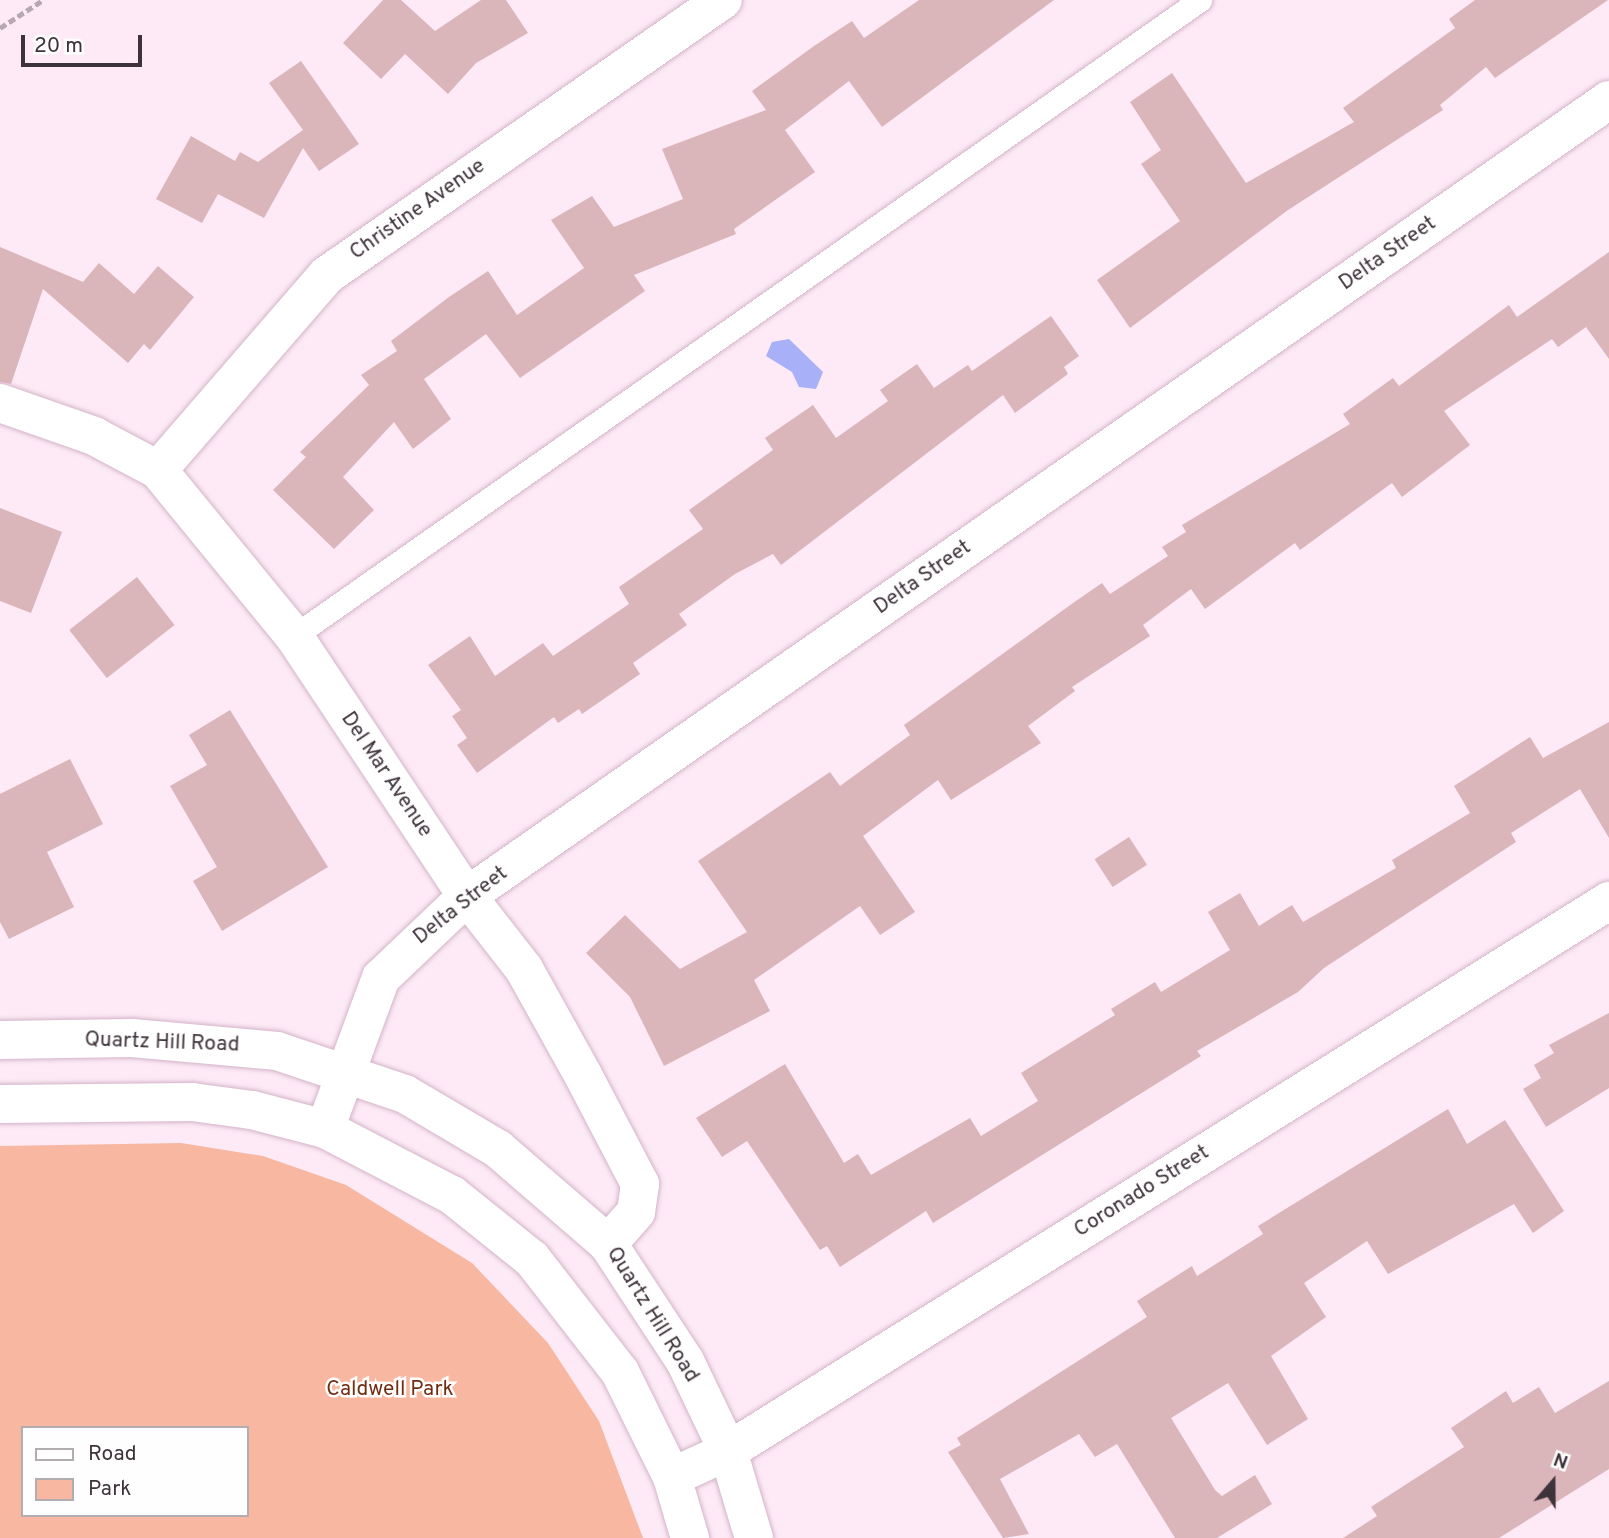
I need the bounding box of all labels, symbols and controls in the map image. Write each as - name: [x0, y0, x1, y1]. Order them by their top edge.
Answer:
- scale bar: [24, 21, 145, 65]
- text: 20 m: [34, 33, 83, 60]
- street label: Christine Avenue: [345, 154, 491, 266]
- street label: Delta Street: [1335, 211, 1441, 297]
- street label: Delta Street: [870, 535, 976, 621]
- street label: Del Mar Avenue: [335, 707, 437, 843]
- street label: Delta Street: [409, 861, 513, 951]
- street label: Quartz Hill Road: [84, 1028, 240, 1058]
- street label: Coronado Street: [1070, 1140, 1214, 1244]
- street label: Quartz Hill Road: [600, 1243, 704, 1387]
- park label: Caldwell Park: [326, 1377, 454, 1403]
- legend: [21, 1426, 248, 1517]
- text: Road: [88, 1441, 137, 1468]
- north arrow: [1518, 1447, 1588, 1517]
- text: N: [1550, 1449, 1571, 1476]
- text: Park: [88, 1476, 131, 1503]

